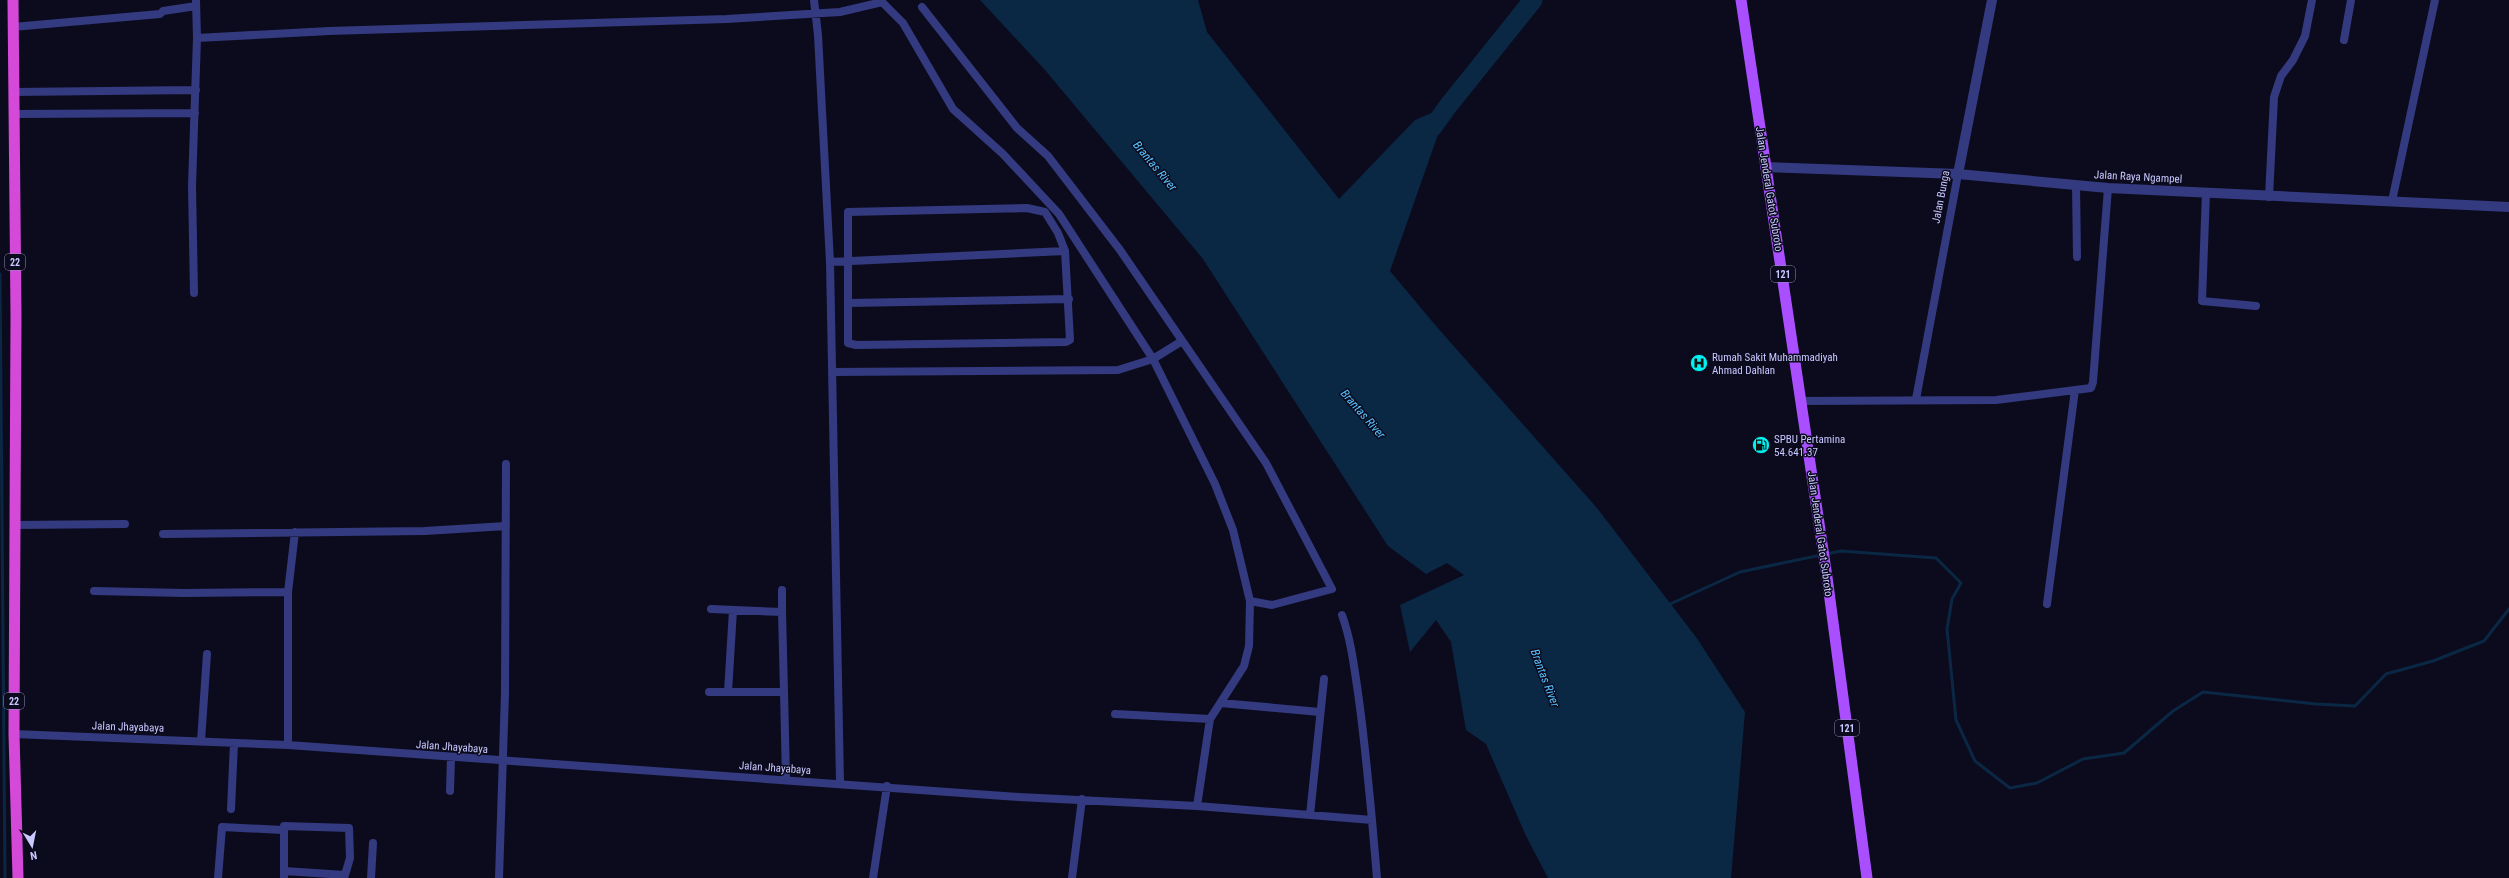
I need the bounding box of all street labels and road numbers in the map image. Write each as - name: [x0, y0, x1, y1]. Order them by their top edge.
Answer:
- street label: Jalan Jenderal Gatot Subroto: [1753, 126, 1785, 253]
- street label: Jalan Raya Ngampel: [2093, 168, 2183, 186]
- street label: Jalan Bunga: [1930, 169, 1952, 225]
- road number: 22: [5, 254, 25, 270]
- road number: 121: [1771, 266, 1795, 282]
- street label: Jalan Jenderal Gatot Subroto: [1805, 471, 1835, 598]
- road number: 22: [4, 693, 24, 709]
- street label: Jalan Jhayabaya: [92, 719, 164, 735]
- road number: 121: [1835, 720, 1859, 736]
- street label: Jalan Jhayabaya: [416, 738, 488, 756]
- street label: Jalan Jhayabaya: [739, 759, 811, 777]

